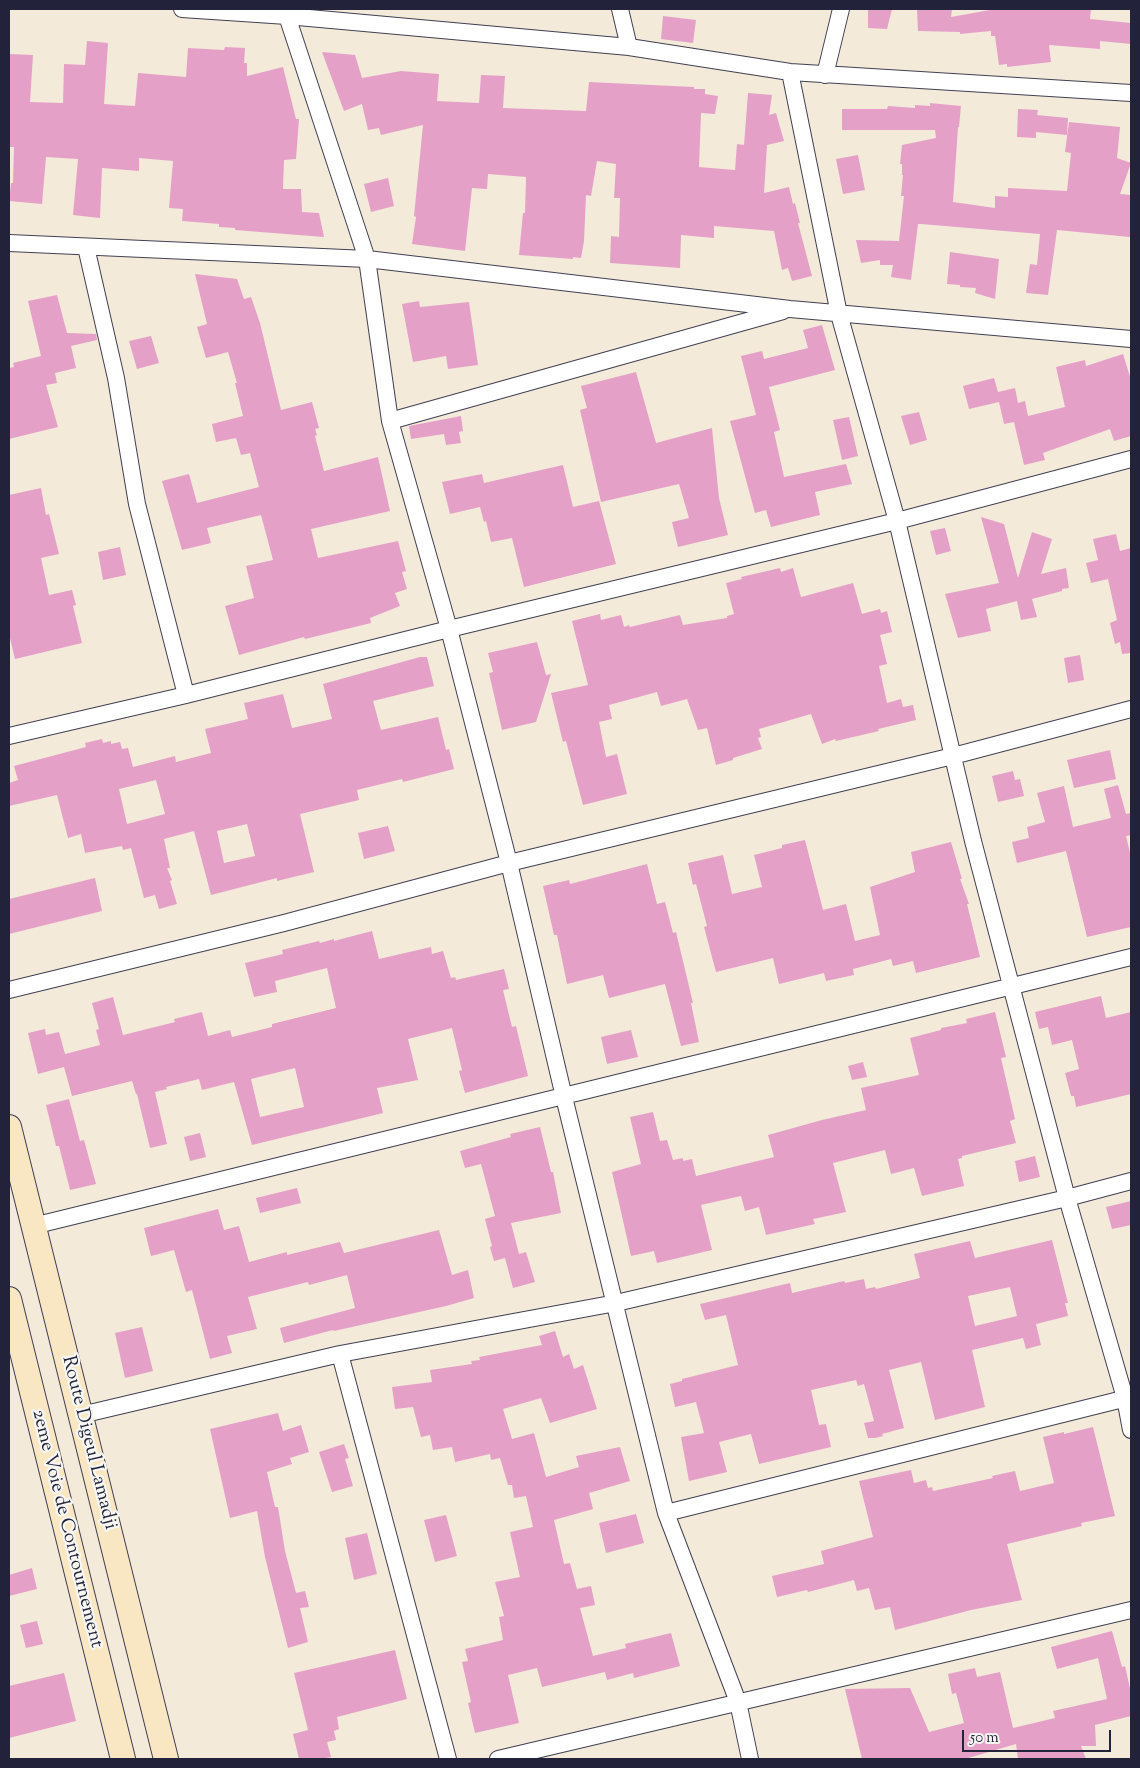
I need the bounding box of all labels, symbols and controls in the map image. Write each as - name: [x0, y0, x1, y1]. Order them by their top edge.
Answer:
- street label: Route Digeul Lamadji: [55, 1354, 121, 1532]
- street label: 2eme Voie de Contournement: [25, 1408, 107, 1650]
- scale bar: [965, 1720, 1114, 1752]
- text: 50 m: [970, 1728, 999, 1749]

